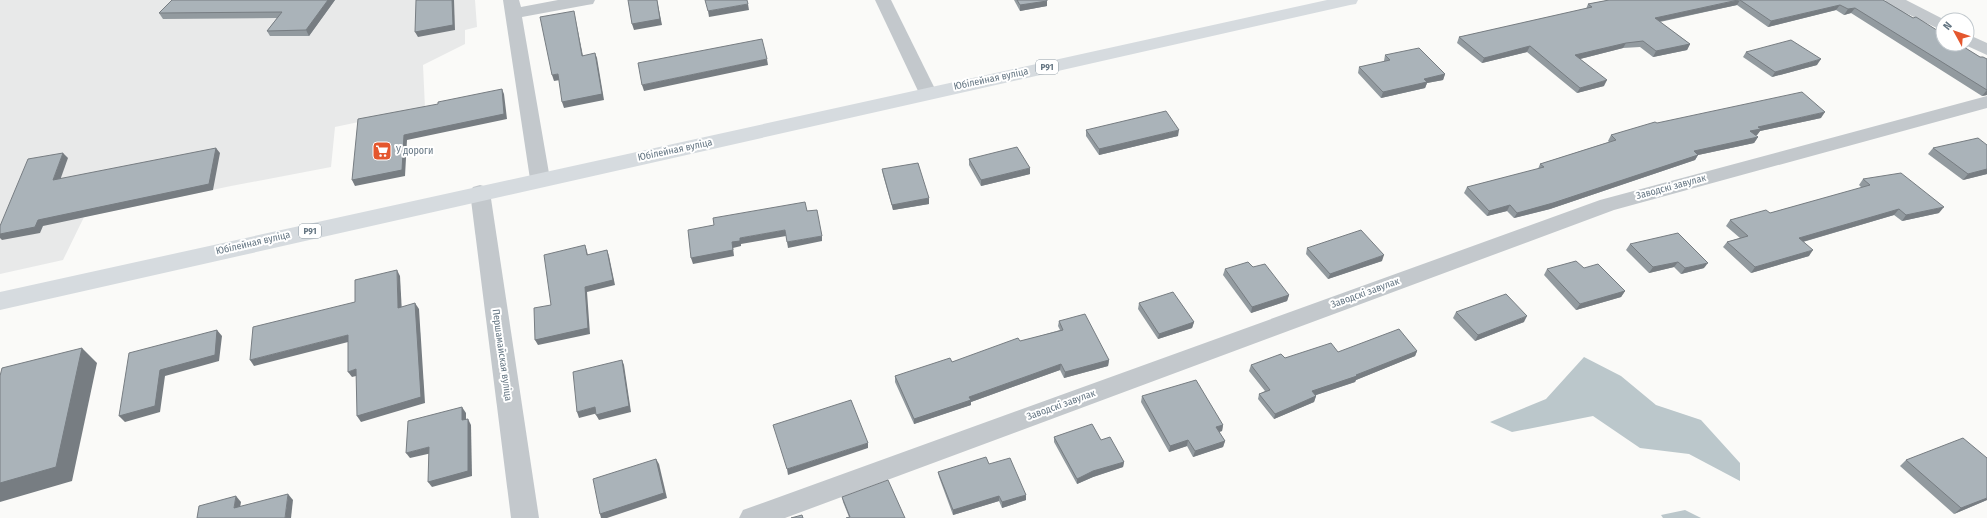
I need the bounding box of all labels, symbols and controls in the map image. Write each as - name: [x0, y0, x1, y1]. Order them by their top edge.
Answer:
- north arrow: [1935, 12, 1975, 52]
- text: N: [1941, 19, 1955, 33]
- road number: Р91: [1036, 60, 1058, 74]
- street label: Юбілейная вуліца: [952, 64, 1029, 93]
- street label: Юбілейная вуліца: [636, 135, 713, 164]
- supermarket icon: У дороги: [371, 140, 393, 162]
- place label: У дороги: [395, 145, 433, 157]
- street label: Заводскі завулак: [1634, 171, 1708, 202]
- road number: Р91: [299, 224, 321, 238]
- street label: Юбілейная вуліца: [214, 228, 291, 257]
- street label: Заводскі завулак: [1329, 274, 1401, 311]
- street label: Першамайская вуліца: [490, 308, 515, 402]
- street label: Заводскі завулак: [1025, 386, 1097, 423]

